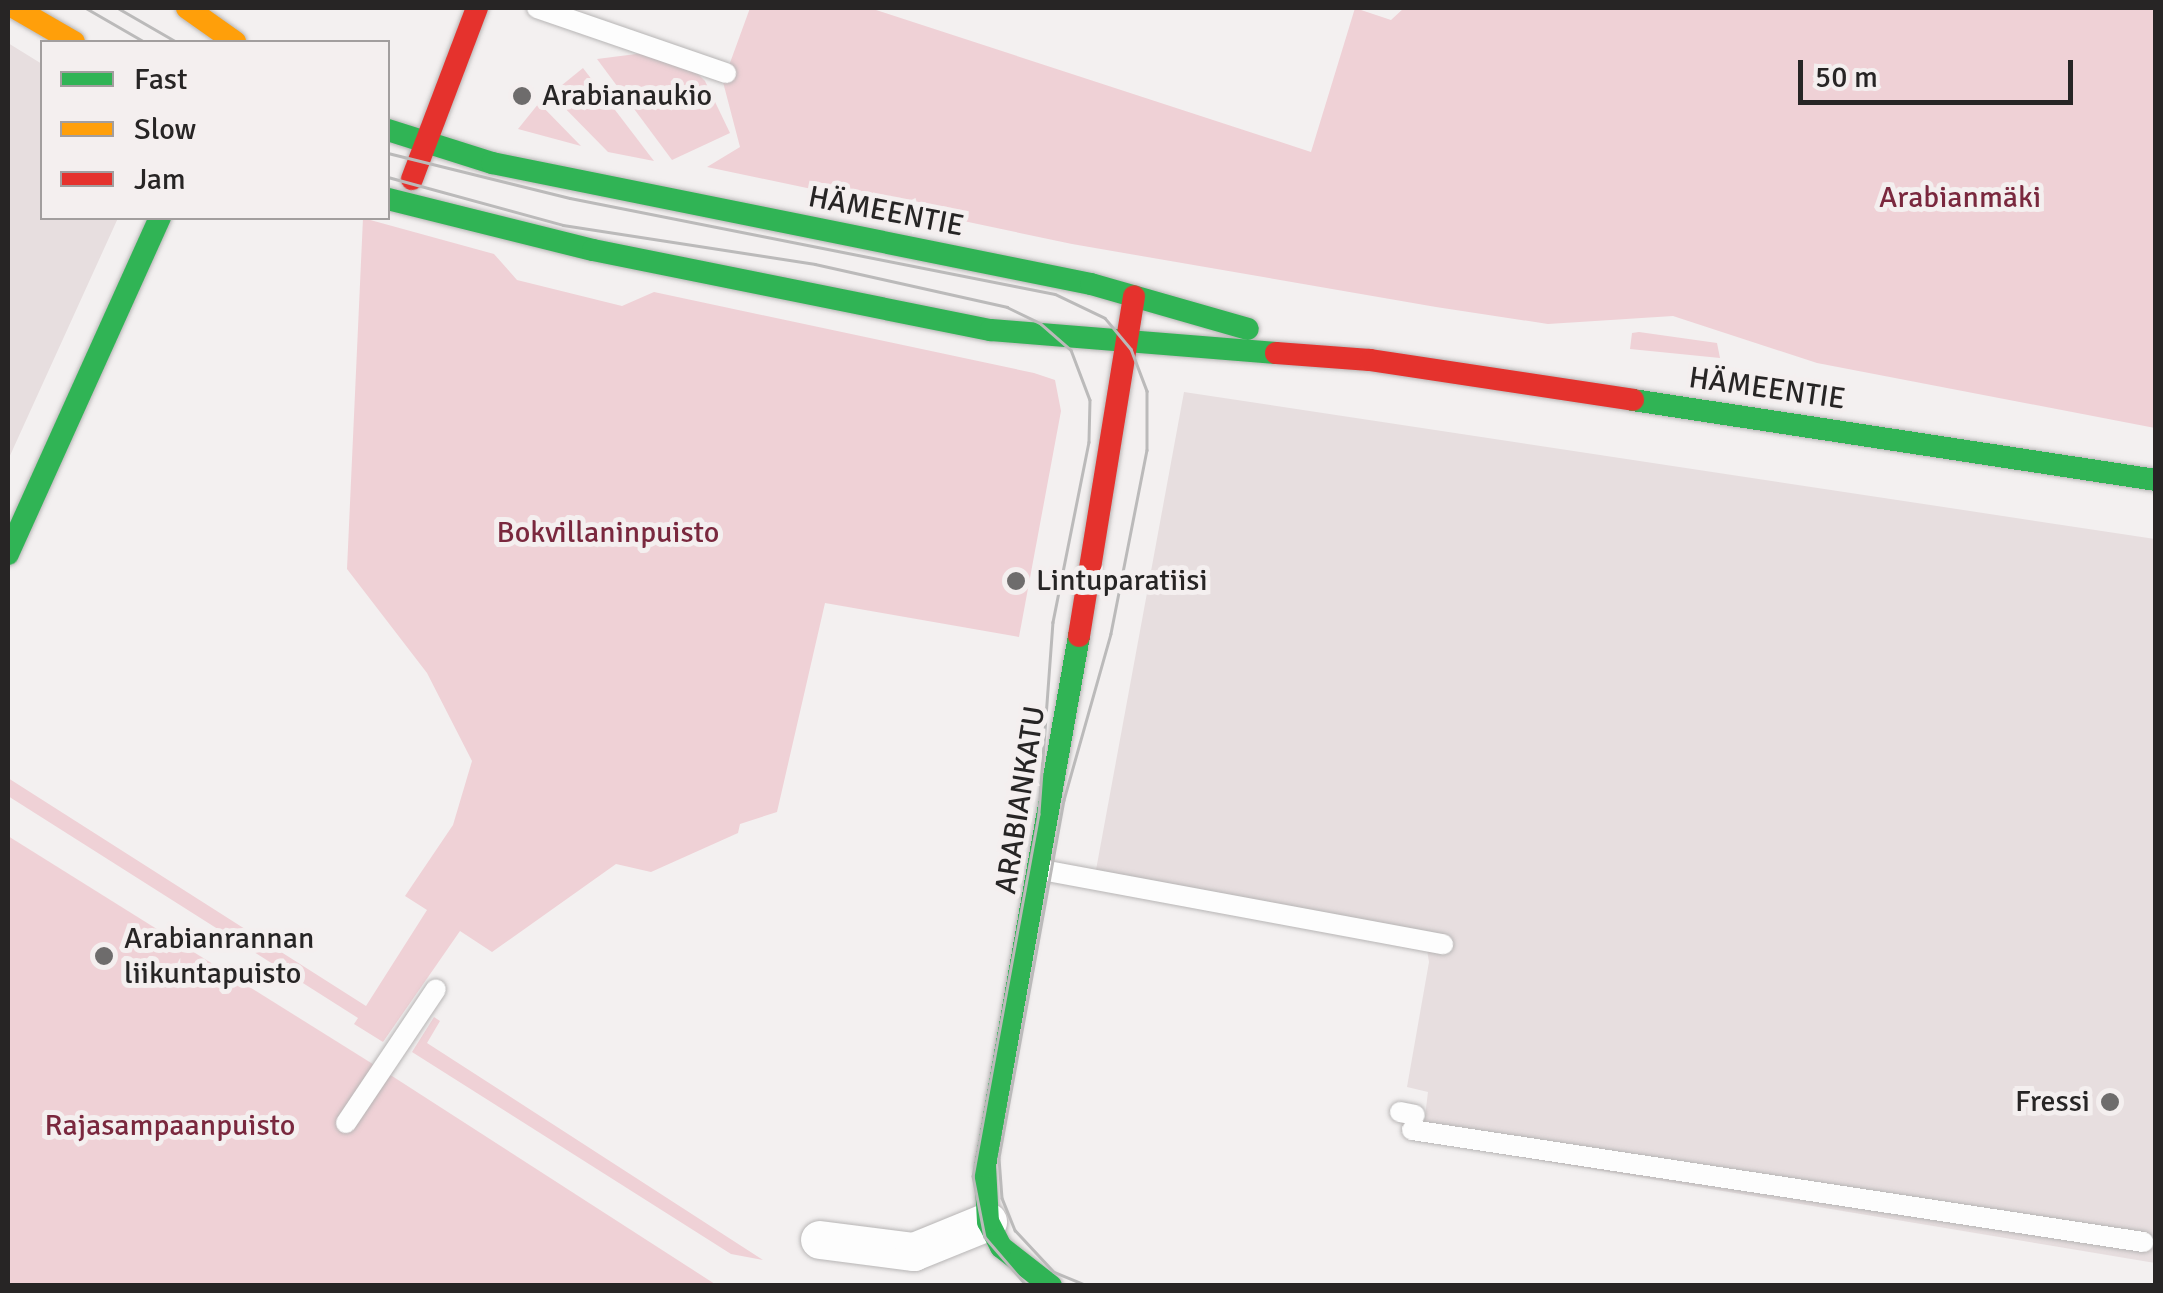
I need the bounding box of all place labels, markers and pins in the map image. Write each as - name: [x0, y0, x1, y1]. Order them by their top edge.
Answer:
- place label: Arabianaukio: [542, 78, 712, 114]
- marker: Arabianaukio: [511, 85, 533, 107]
- place label: Lintuparatiisi: [1036, 563, 1208, 599]
- marker: Lintuparatiisi: [1005, 570, 1027, 592]
- place label: Arabianrannan liikuntapuisto: [124, 921, 314, 992]
- marker: Arabianrannan liikuntapuisto: [93, 945, 115, 967]
- place label: Fressi: [2015, 1084, 2090, 1120]
- marker: Fressi: [2099, 1091, 2121, 1113]

